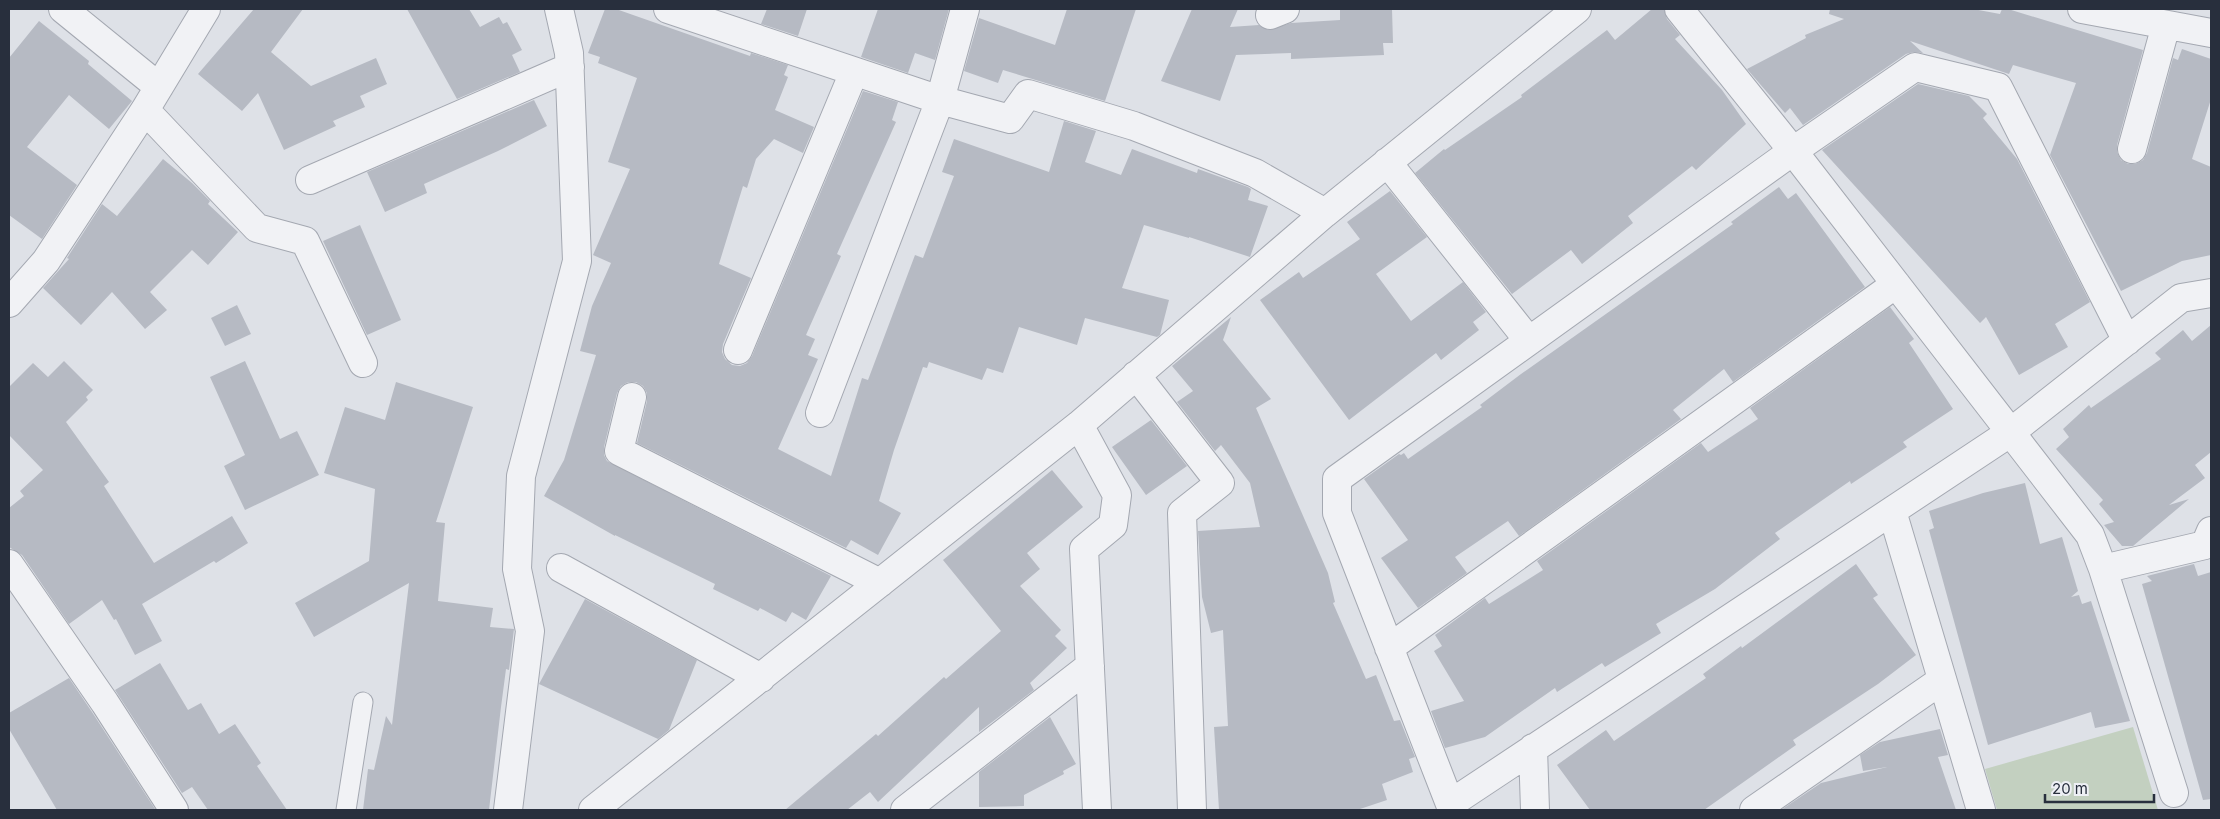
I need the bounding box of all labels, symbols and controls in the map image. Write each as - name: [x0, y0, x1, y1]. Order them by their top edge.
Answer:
- scale bar: [2045, 772, 2154, 804]
- text: 20 m: [2052, 779, 2088, 798]

